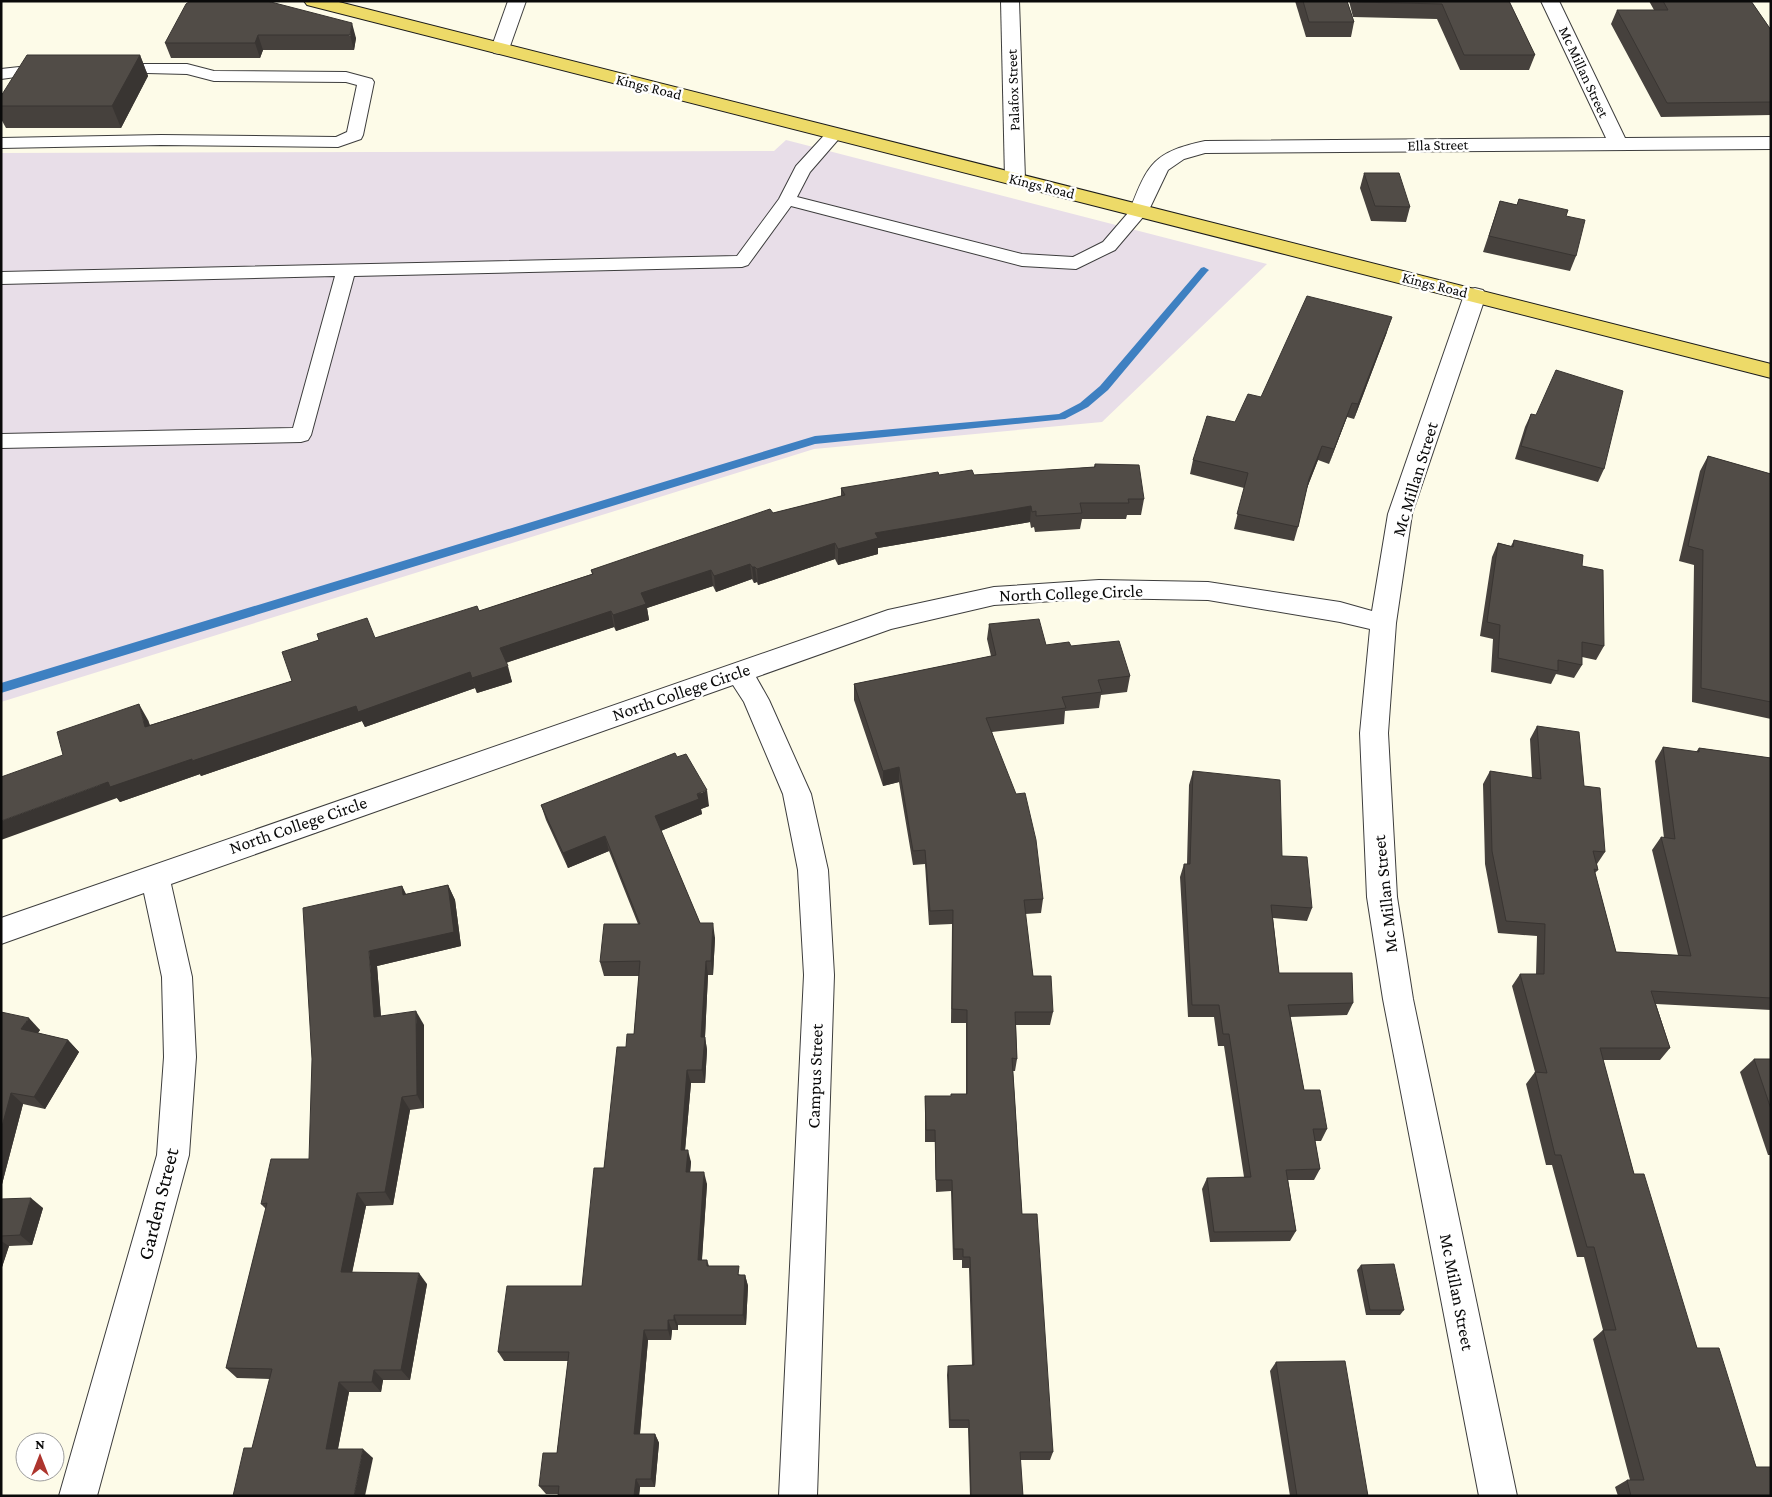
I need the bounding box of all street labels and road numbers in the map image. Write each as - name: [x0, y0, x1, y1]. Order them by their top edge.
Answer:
- street label: Mc Millan Street: [1556, 24, 1613, 121]
- street label: Palafox Street: [1004, 48, 1022, 131]
- street label: Kings Road: [614, 71, 683, 104]
- street label: Ella Street: [1407, 136, 1470, 154]
- street label: Kings Road: [1007, 170, 1076, 203]
- street label: Kings Road: [1400, 269, 1469, 302]
- street label: Mc Millan Street: [1388, 418, 1442, 539]
- street label: North College Circle: [999, 580, 1143, 606]
- street label: North College Circle: [610, 659, 752, 725]
- street label: North College Circle: [227, 792, 369, 858]
- street label: Mc Millan Street: [1369, 833, 1401, 954]
- street label: Campus Street: [803, 1022, 827, 1129]
- street label: Garden Street: [132, 1144, 184, 1263]
- street label: Mc Millan Street: [1436, 1232, 1478, 1353]

